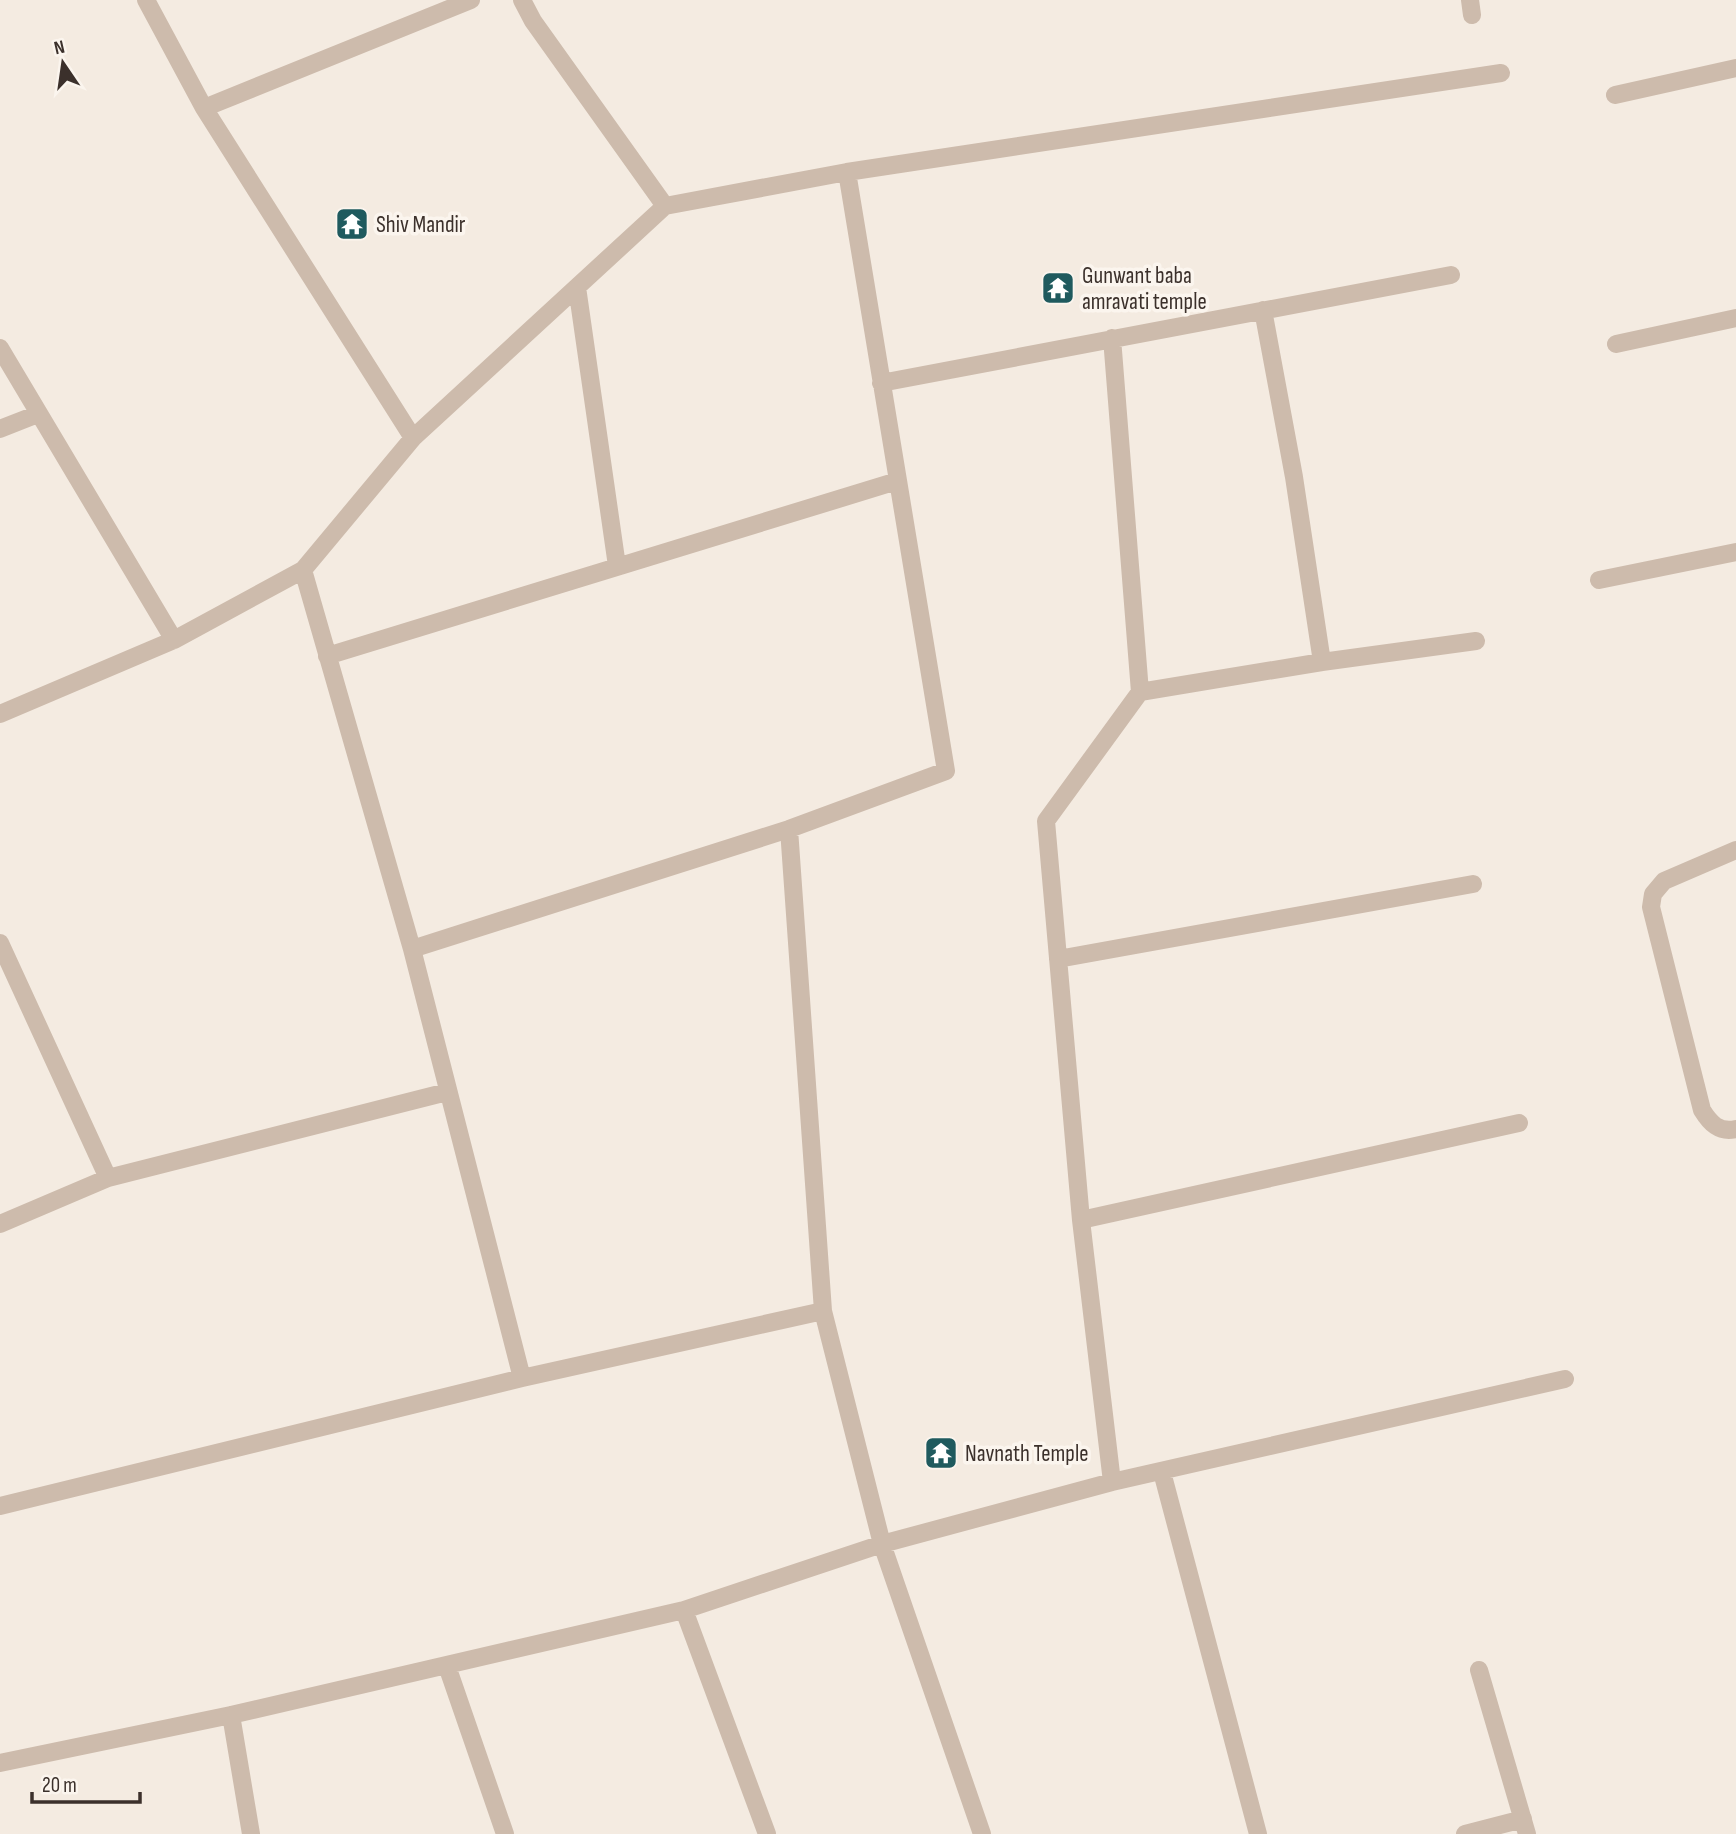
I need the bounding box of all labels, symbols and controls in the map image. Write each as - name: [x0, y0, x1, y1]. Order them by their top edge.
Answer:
- north arrow: [28, 28, 98, 98]
- text: N: [52, 36, 67, 60]
- temple icon: Shiv Mandir: [333, 205, 371, 243]
- place label: Shiv Mandir: [376, 211, 466, 239]
- place label: Gunwant baba amravati temple: [1082, 262, 1207, 316]
- temple icon: Gunwant baba amravati temple: [1039, 269, 1077, 307]
- temple icon: Navnath Temple: [922, 1434, 960, 1472]
- place label: Navnath Temple: [965, 1440, 1088, 1468]
- scale bar: [32, 1760, 140, 1804]
- text: 20 m: [42, 1773, 77, 1798]

